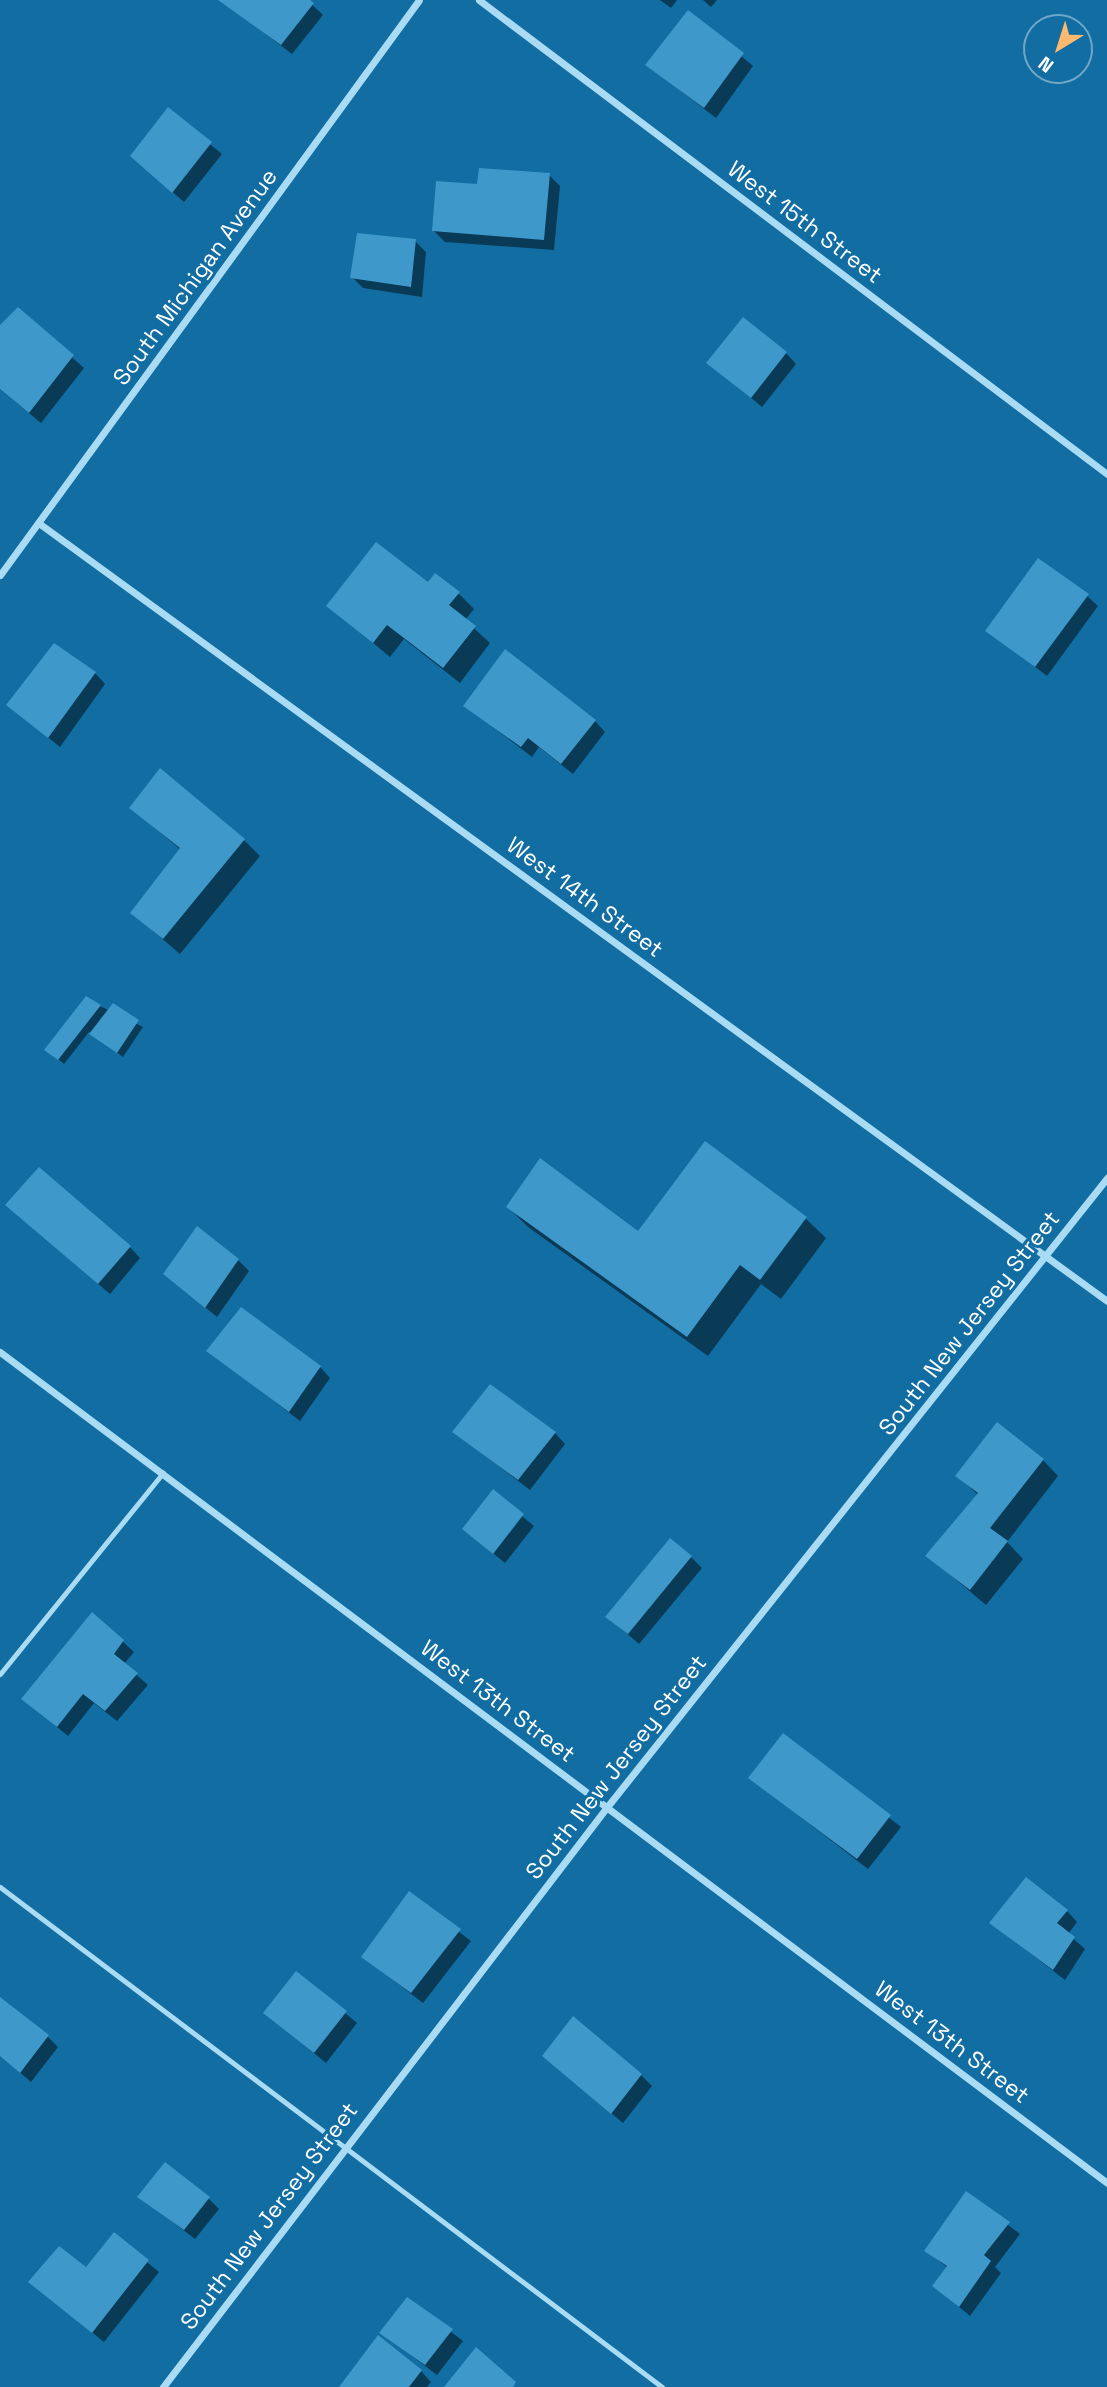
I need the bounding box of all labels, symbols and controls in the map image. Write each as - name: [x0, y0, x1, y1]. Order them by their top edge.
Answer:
- north arrow: [1023, 14, 1093, 84]
- text: N: [1033, 51, 1059, 78]
- street label: West 15th Street: [722, 155, 888, 289]
- street label: South Michigan Avenue: [107, 163, 283, 391]
- street label: West 14th Street: [501, 831, 669, 963]
- street label: South New Jersey Street: [873, 1205, 1065, 1441]
- street label: West 13th Street: [415, 1634, 581, 1768]
- street label: South New Jersey Street: [520, 1649, 712, 1885]
- street label: West 13th Street: [869, 1975, 1035, 2109]
- street label: South New Jersey Street: [175, 2097, 363, 2335]

